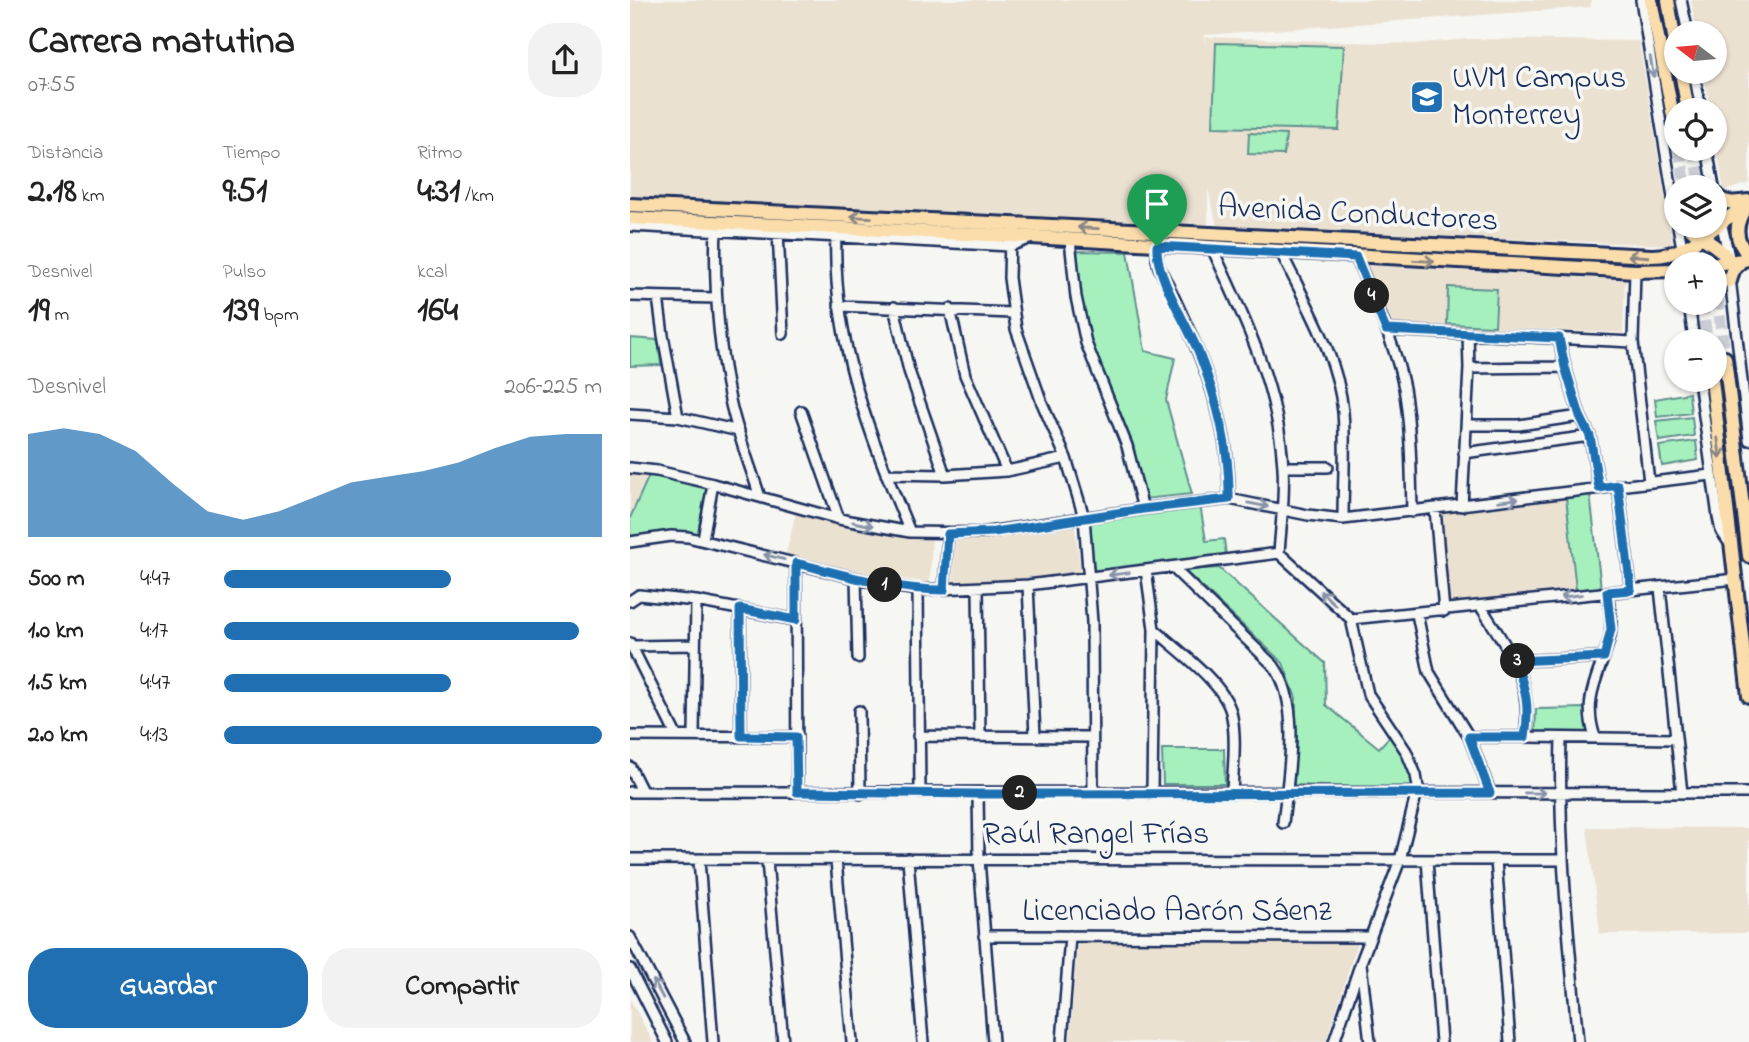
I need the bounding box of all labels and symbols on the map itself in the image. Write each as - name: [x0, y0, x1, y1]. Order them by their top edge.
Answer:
- north arrow: [1664, 21, 1727, 84]
- one-way arrow: [1646, 55, 1659, 78]
- place label: UVM Campus Monterrey: [1452, 56, 1626, 140]
- school or university icon: UVM Campus Monterrey: [1408, 78, 1446, 116]
- pin: [1127, 174, 1187, 246]
- street label: Avenida Conductores: [1217, 184, 1499, 246]
- one-way arrow: [849, 210, 872, 223]
- one-way arrow: [1077, 221, 1100, 234]
- one-way arrow: [1627, 249, 1650, 262]
- one-way arrow: [1412, 254, 1435, 267]
- pin: 4: [1354, 278, 1390, 314]
- one-way arrow: [1713, 436, 1726, 458]
- one-way arrow: [1496, 493, 1518, 506]
- one-way arrow: [1246, 498, 1269, 512]
- one-way arrow: [851, 518, 874, 532]
- one-way arrow: [763, 550, 786, 563]
- pin: 1: [868, 568, 902, 602]
- one-way arrow: [1109, 568, 1131, 581]
- one-way arrow: [1319, 590, 1337, 606]
- one-way arrow: [1560, 590, 1583, 603]
- pin: 3: [1500, 644, 1536, 678]
- pin: 2: [1002, 776, 1038, 810]
- one-way arrow: [1523, 787, 1546, 800]
- street label: Raúl Rangel Frías: [983, 812, 1209, 859]
- street label: Licenciado Aarón Sáenz: [1022, 889, 1332, 936]
- one-way arrow: [650, 980, 664, 1000]

